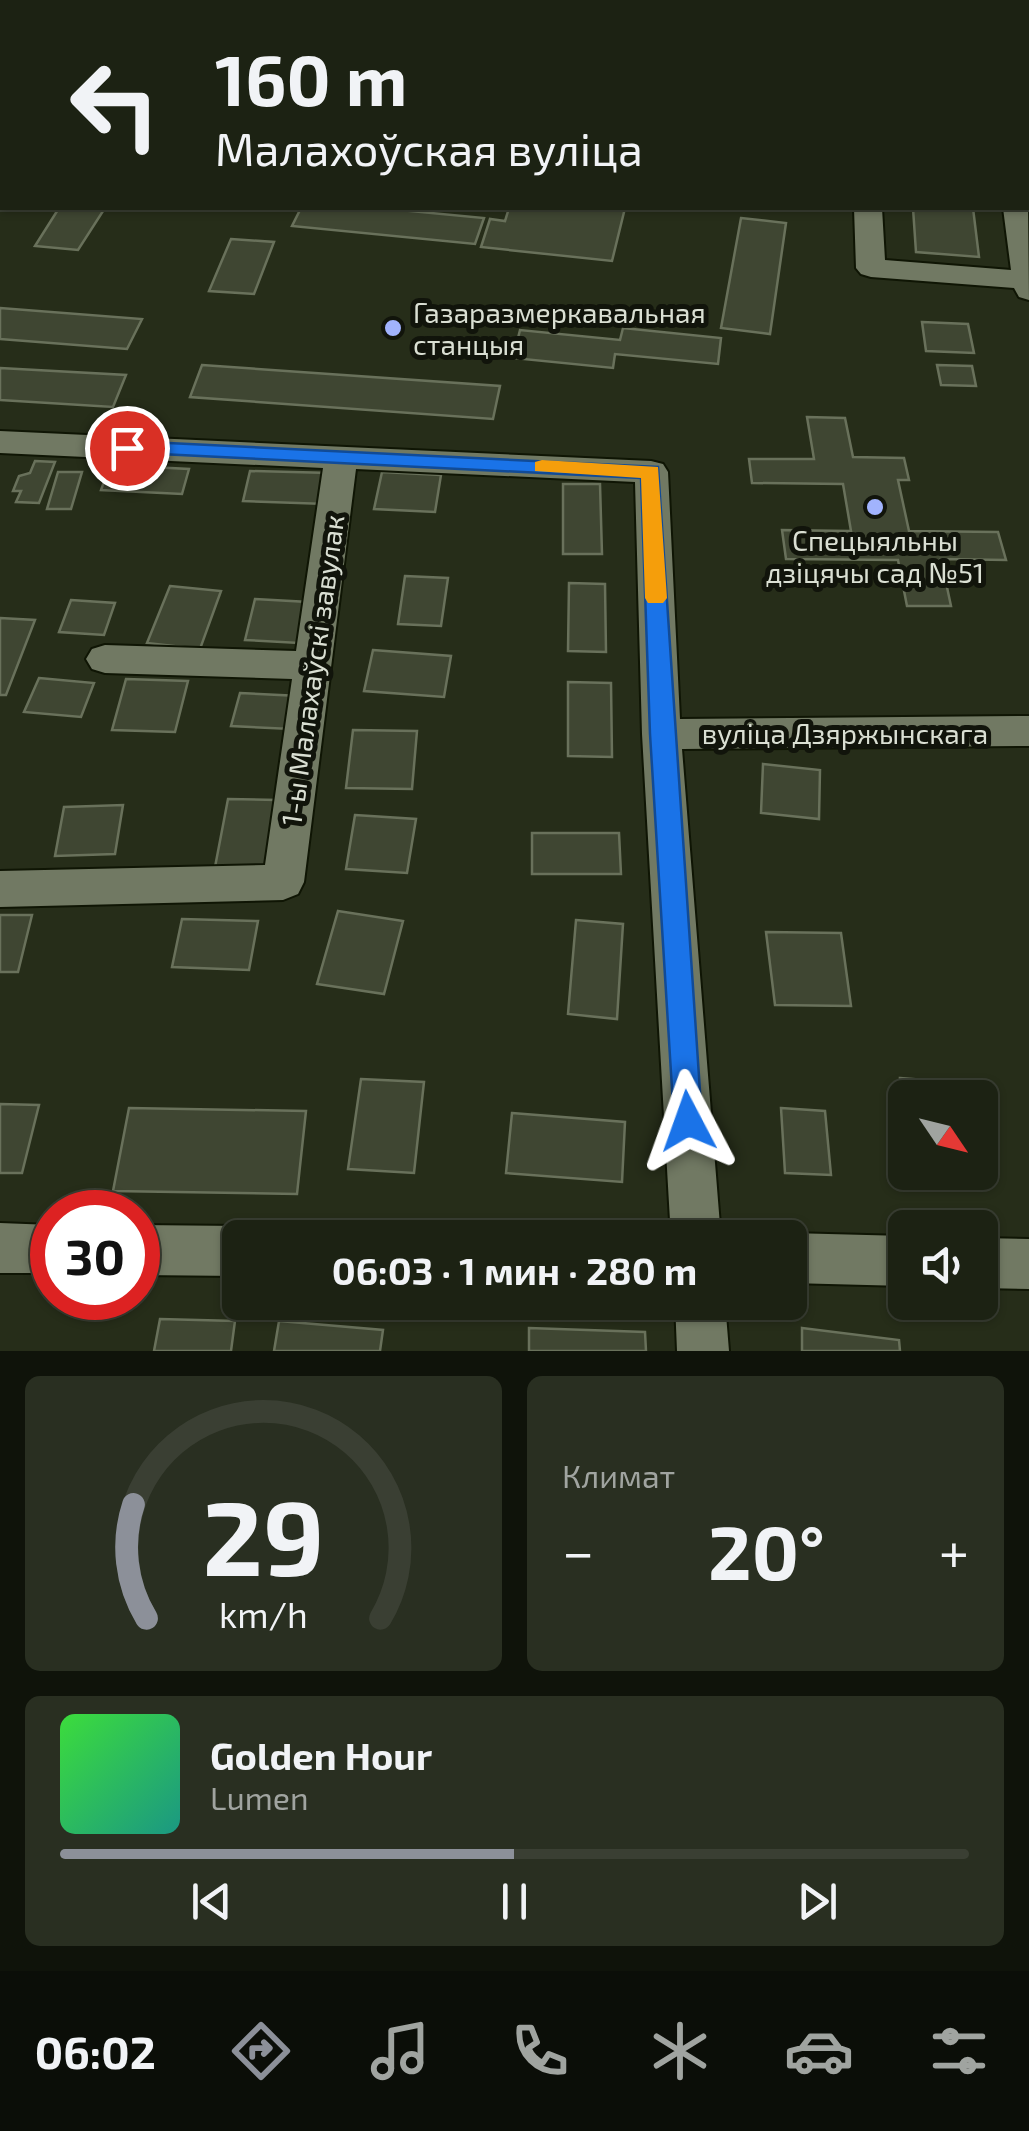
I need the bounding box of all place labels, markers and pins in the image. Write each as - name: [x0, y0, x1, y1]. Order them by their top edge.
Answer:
- place label: Газаразмеркавальная станцыя: [413, 295, 706, 361]
- marker: Газаразмеркавальная станцыя: [382, 317, 404, 339]
- pin: [85, 406, 170, 491]
- marker: Спецыяльны дзіцячы сад №51: [864, 496, 886, 518]
- place label: Спецыяльны дзіцячы сад №51: [766, 523, 984, 589]

